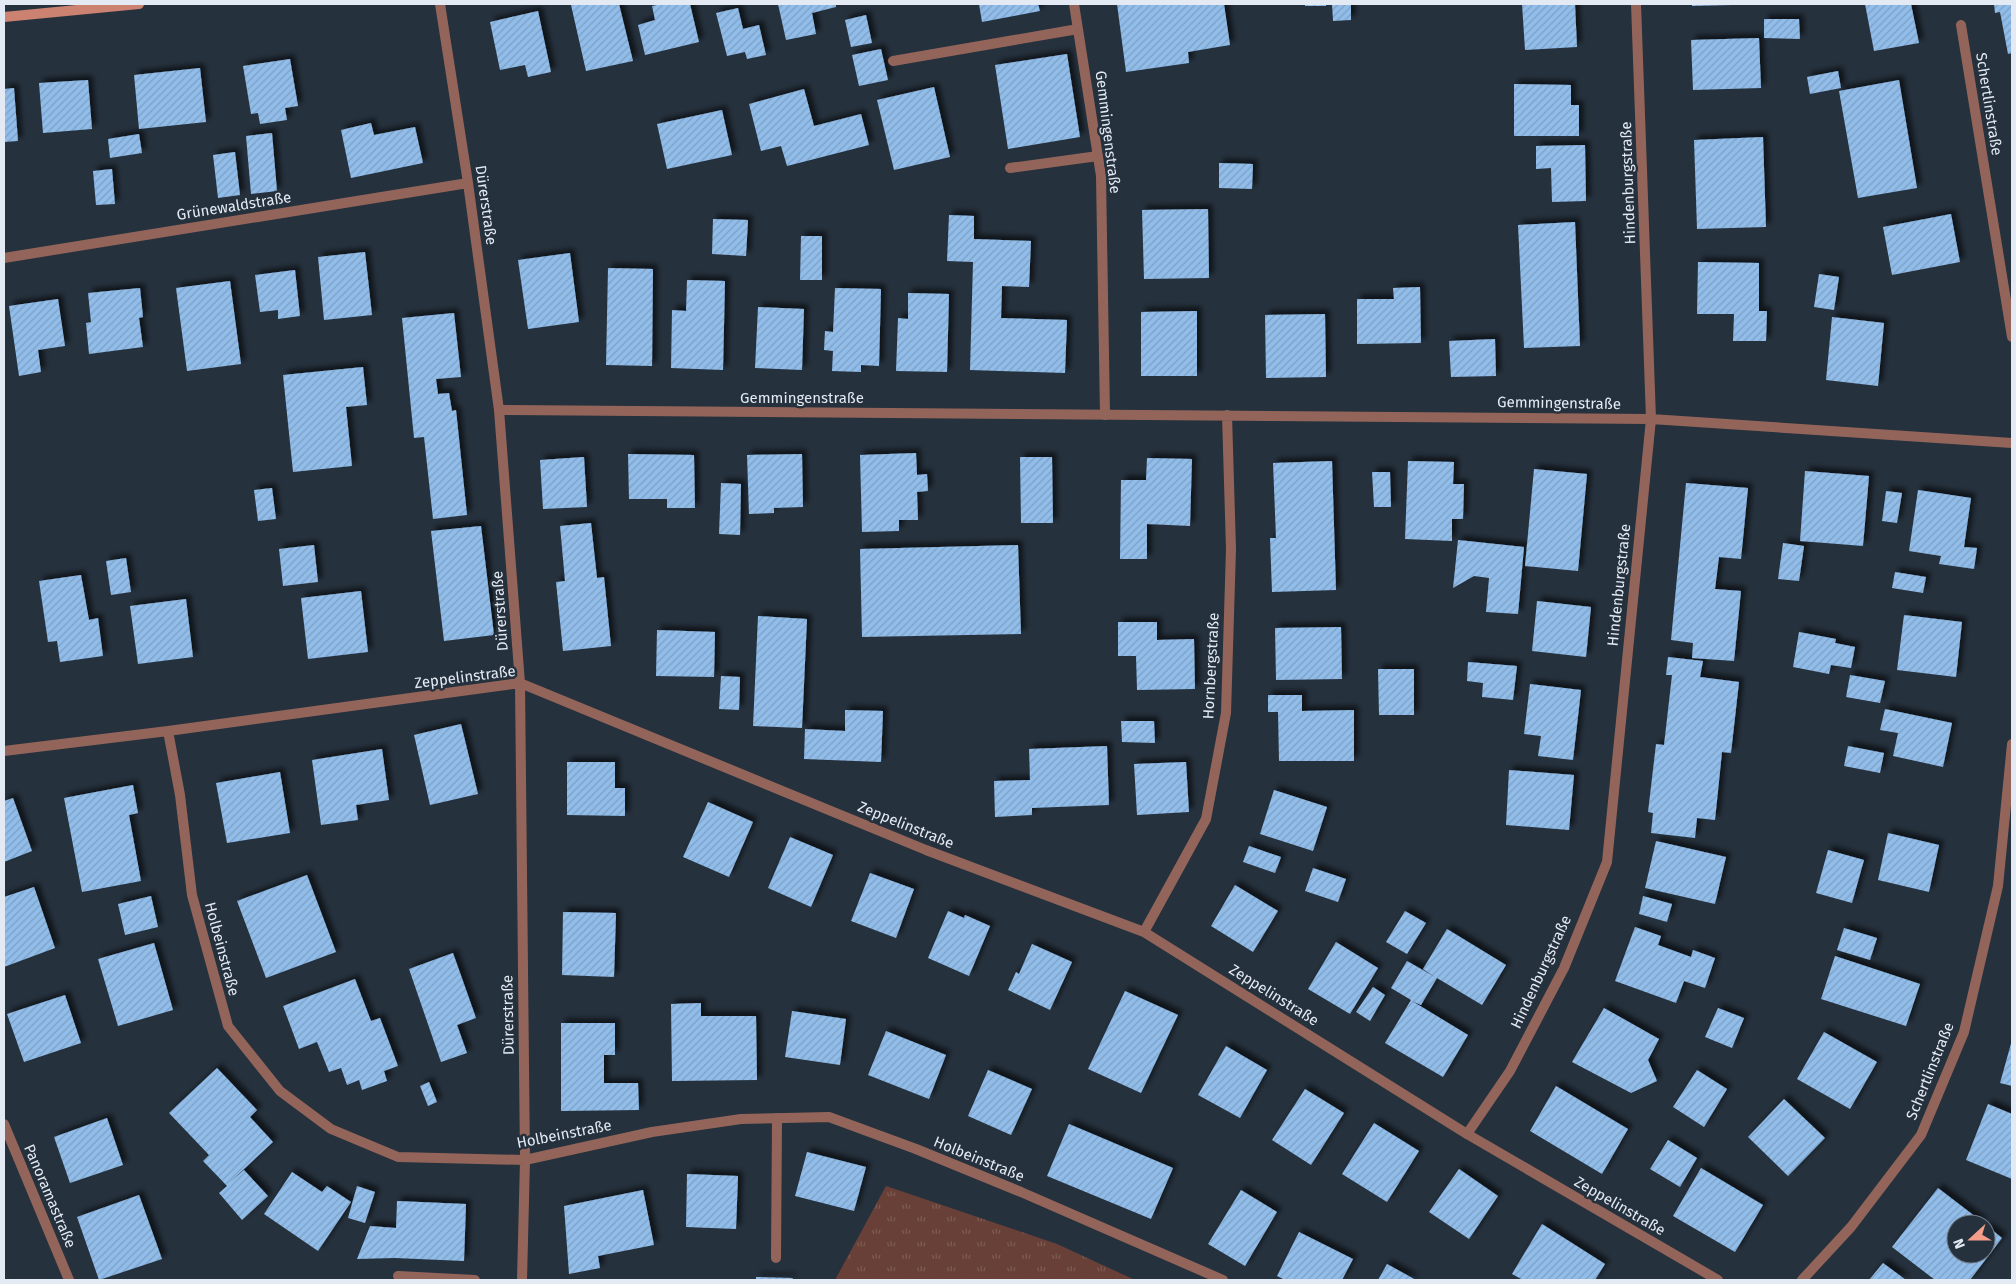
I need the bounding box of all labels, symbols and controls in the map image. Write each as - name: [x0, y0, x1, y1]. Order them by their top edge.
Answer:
- street label: Schertlinstraße: [1972, 51, 2006, 157]
- street label: Gemmingenstraße: [1092, 69, 1124, 195]
- street label: Hindenburgstraße: [1617, 121, 1639, 245]
- street label: Dürerstraße: [471, 164, 501, 246]
- street label: Grünewaldstraße: [175, 188, 293, 224]
- street label: Gemmingenstraße: [740, 389, 864, 407]
- street label: Gemmingenstraße: [1497, 393, 1621, 413]
- street label: Hindenburgstraße: [1604, 523, 1634, 647]
- street label: Dürerstraße: [488, 570, 512, 652]
- street label: Hornbergstraße: [1199, 612, 1223, 720]
- street label: Zeppelinstraße: [413, 662, 517, 692]
- street label: Zeppelinstraße: [855, 798, 957, 852]
- street label: Holbeinstraße: [201, 900, 243, 998]
- street label: Hindenburgstraße: [1507, 912, 1575, 1032]
- street label: Zeppelinstraße: [1226, 960, 1322, 1030]
- street label: Dürerstraße: [498, 975, 518, 1055]
- street label: Schertlinstraße: [1902, 1020, 1958, 1122]
- street label: Holbeinstraße: [515, 1116, 613, 1152]
- street label: Holbeinstraße: [931, 1133, 1027, 1185]
- street label: Panoramastraße: [20, 1141, 80, 1251]
- street label: Zeppelinstraße: [1571, 1173, 1669, 1239]
- north arrow: [1946, 1214, 1996, 1264]
- text: N: [1950, 1236, 1969, 1251]

